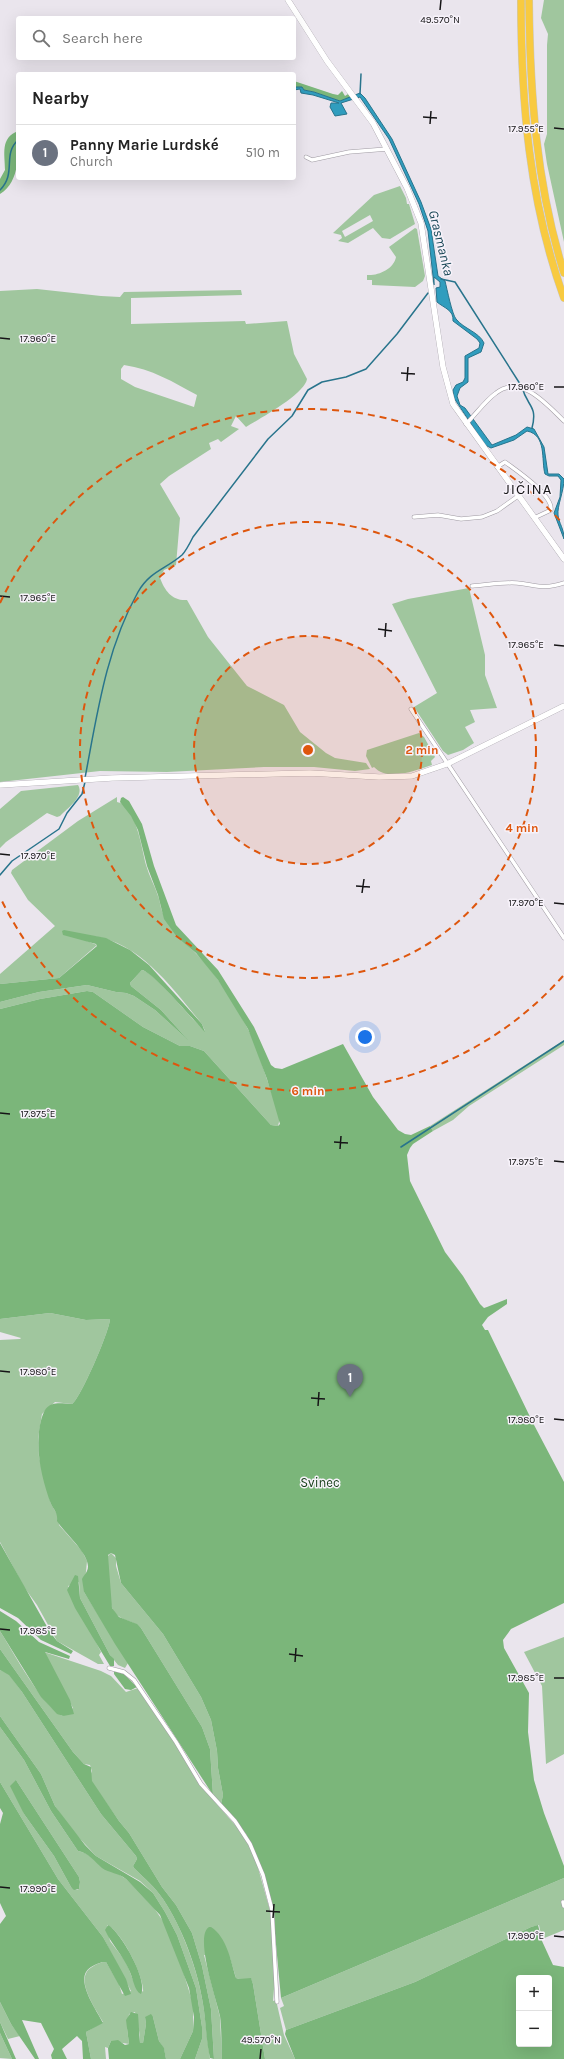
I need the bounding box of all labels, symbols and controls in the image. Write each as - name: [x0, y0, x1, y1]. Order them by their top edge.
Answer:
- text: 49.570°N: [420, 14, 460, 26]
- search box: [16, 16, 296, 60]
- icon: search: [30, 27, 52, 49]
- text: Search here: [62, 29, 143, 47]
- text: Nearby: [32, 88, 89, 108]
- text: 17.955°E: [508, 123, 544, 135]
- text: Panny Marie Lurdské: [70, 136, 219, 154]
- text: 1: [43, 145, 47, 160]
- text: 510 m: [245, 145, 280, 160]
- text: Church: [70, 154, 113, 169]
- water label: Grasmanka: [425, 208, 457, 278]
- text: 17.960°E: [20, 333, 56, 345]
- text: 17.960°E: [508, 381, 544, 393]
- district label: JIČINA: [504, 480, 552, 498]
- text: 17.965°E: [20, 592, 56, 604]
- text: 17.965°E: [508, 639, 544, 651]
- centre of rings: [301, 743, 315, 757]
- text: 2 min: [405, 743, 439, 757]
- text: 4 min: [506, 821, 538, 835]
- text: 17.970°E: [20, 850, 56, 862]
- text: 17.970°E: [508, 897, 544, 909]
- your location: [355, 1027, 375, 1047]
- text: 6 min: [291, 1084, 325, 1098]
- text: 17.975°E: [21, 1108, 55, 1120]
- text: 17.975°E: [509, 1156, 543, 1168]
- pin: 1: [337, 1364, 363, 1397]
- text: 17.980°E: [20, 1366, 56, 1378]
- text: 17.980°E: [508, 1414, 544, 1426]
- park label: Svinec: [300, 1475, 340, 1490]
- text: 17.985°E: [20, 1625, 56, 1637]
- text: 17.985°E: [508, 1672, 544, 1684]
- text: 17.990°E: [20, 1883, 56, 1895]
- text: 17.990°E: [508, 1930, 544, 1942]
- map controls: [516, 1975, 552, 2047]
- button: +: [516, 1975, 552, 2011]
- button: −: [516, 2011, 552, 2047]
- text: 49.570°N: [241, 2034, 281, 2046]

